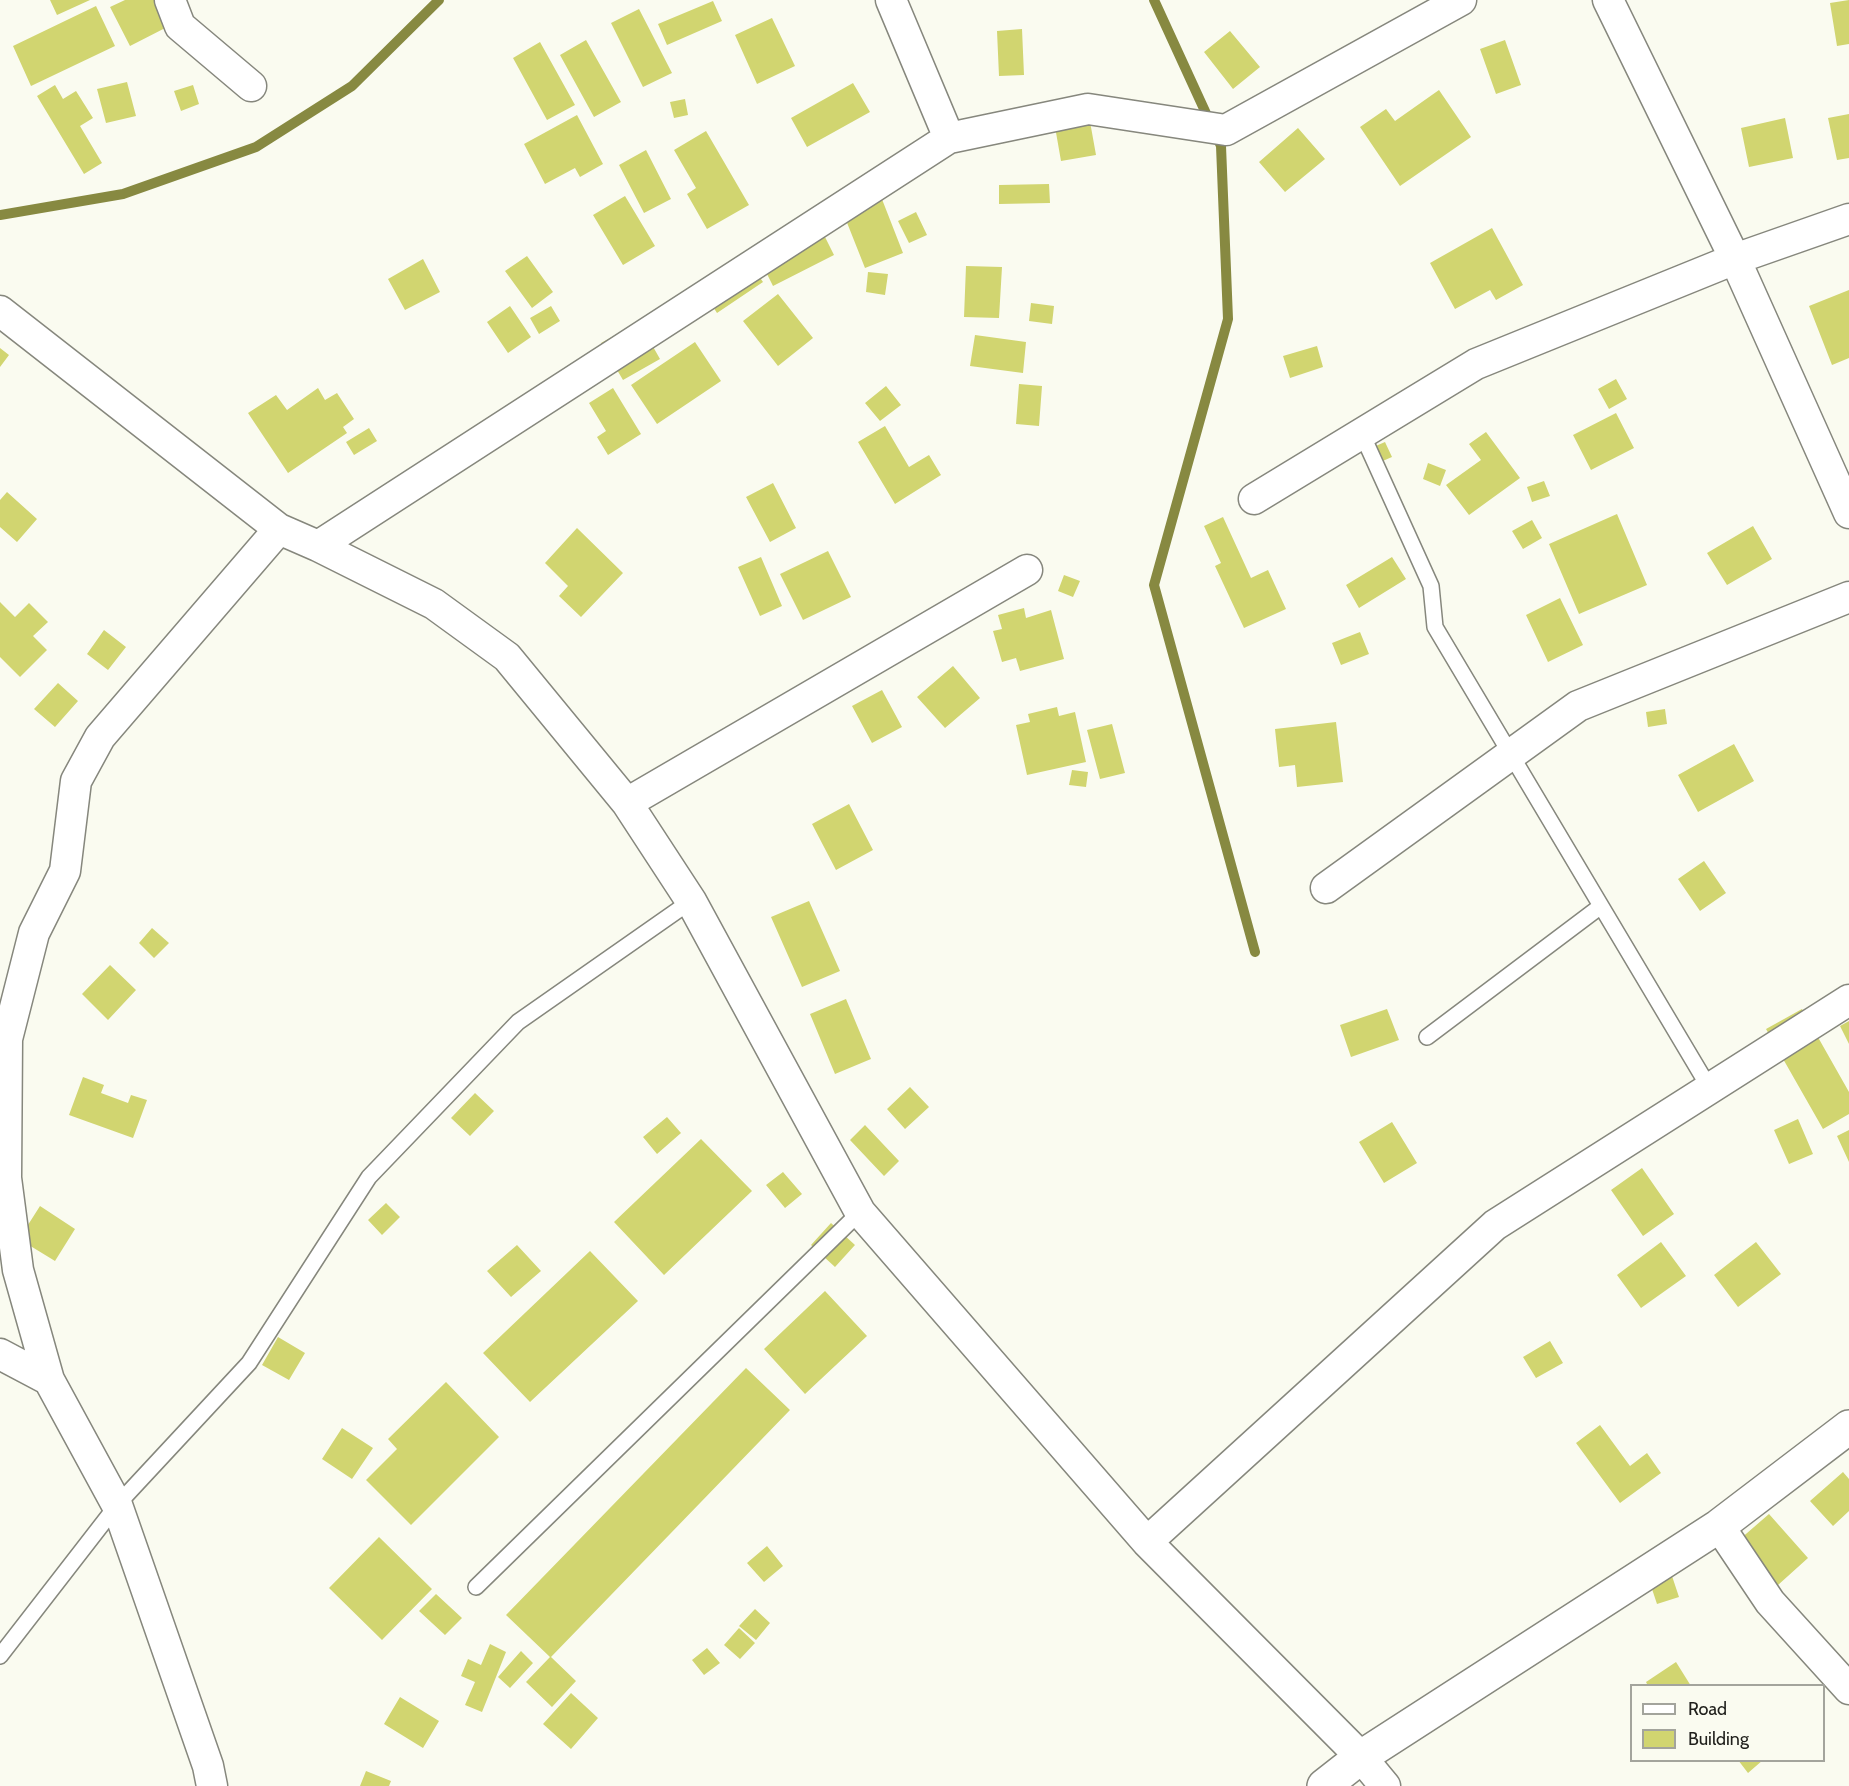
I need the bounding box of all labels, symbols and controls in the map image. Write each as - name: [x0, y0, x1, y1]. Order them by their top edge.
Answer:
- legend: [1630, 1684, 1825, 1762]
- text: Road: [1688, 1698, 1727, 1720]
- text: Building: [1688, 1728, 1749, 1750]

